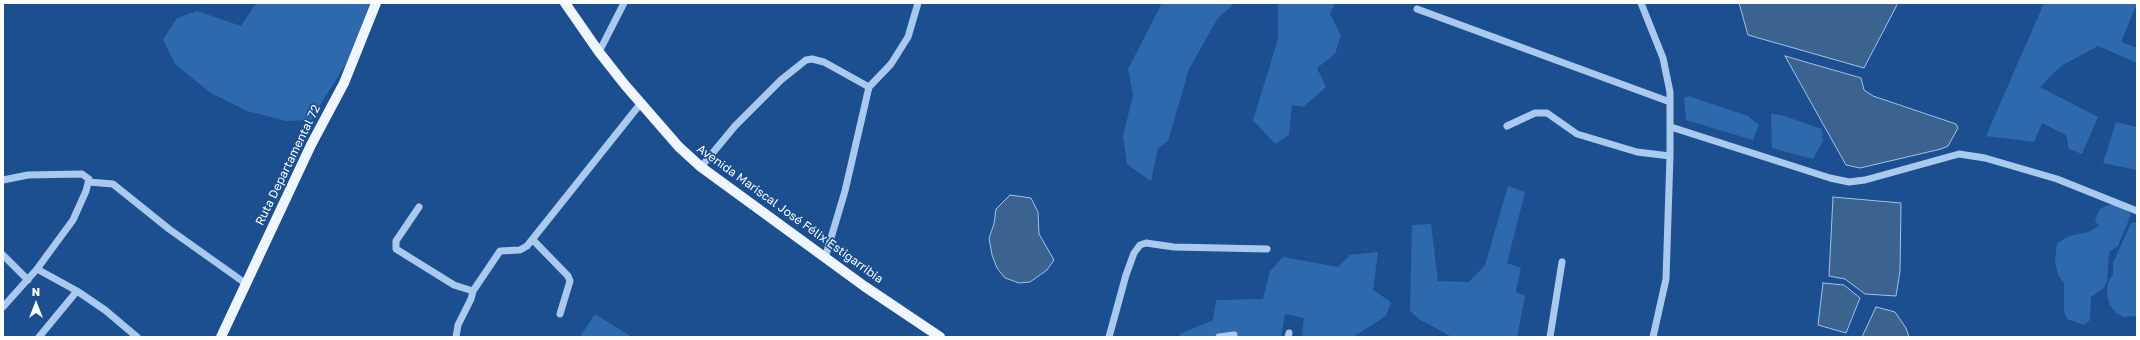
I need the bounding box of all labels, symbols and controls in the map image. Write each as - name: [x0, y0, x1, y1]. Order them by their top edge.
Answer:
- street label: Ruta Departamental 72: [253, 102, 323, 228]
- street label: Avenida Mariscal José Félix Estigarribia: [694, 142, 886, 286]
- north arrow: [16, 284, 56, 324]
- text: N: [32, 285, 40, 298]

